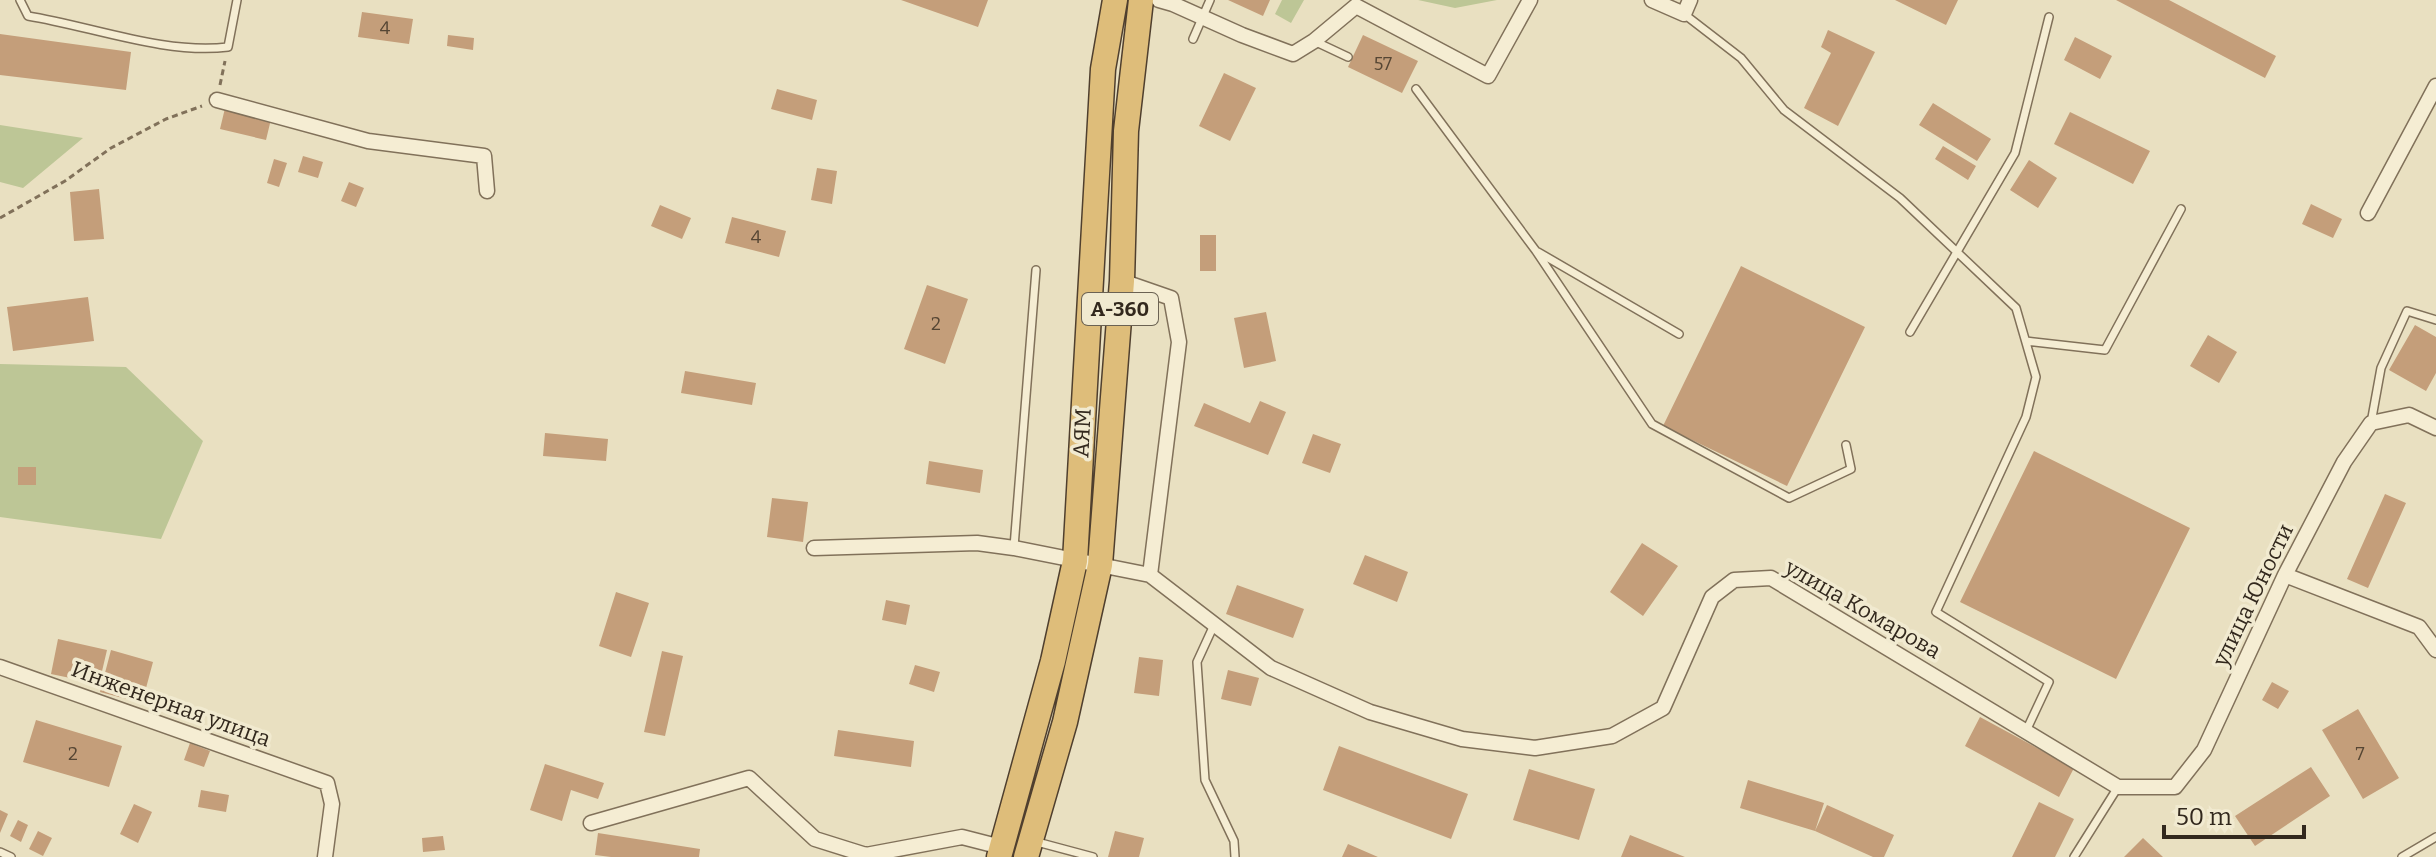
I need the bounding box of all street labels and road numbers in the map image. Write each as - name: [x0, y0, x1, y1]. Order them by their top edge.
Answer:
- road number: А-360: [1082, 293, 1158, 325]
- street label: АЯМ: [1067, 408, 1097, 458]
- street label: улица Юности: [2206, 519, 2299, 672]
- street label: улица Комарова: [1779, 553, 1946, 665]
- street label: Инженерная улица: [68, 655, 274, 753]

